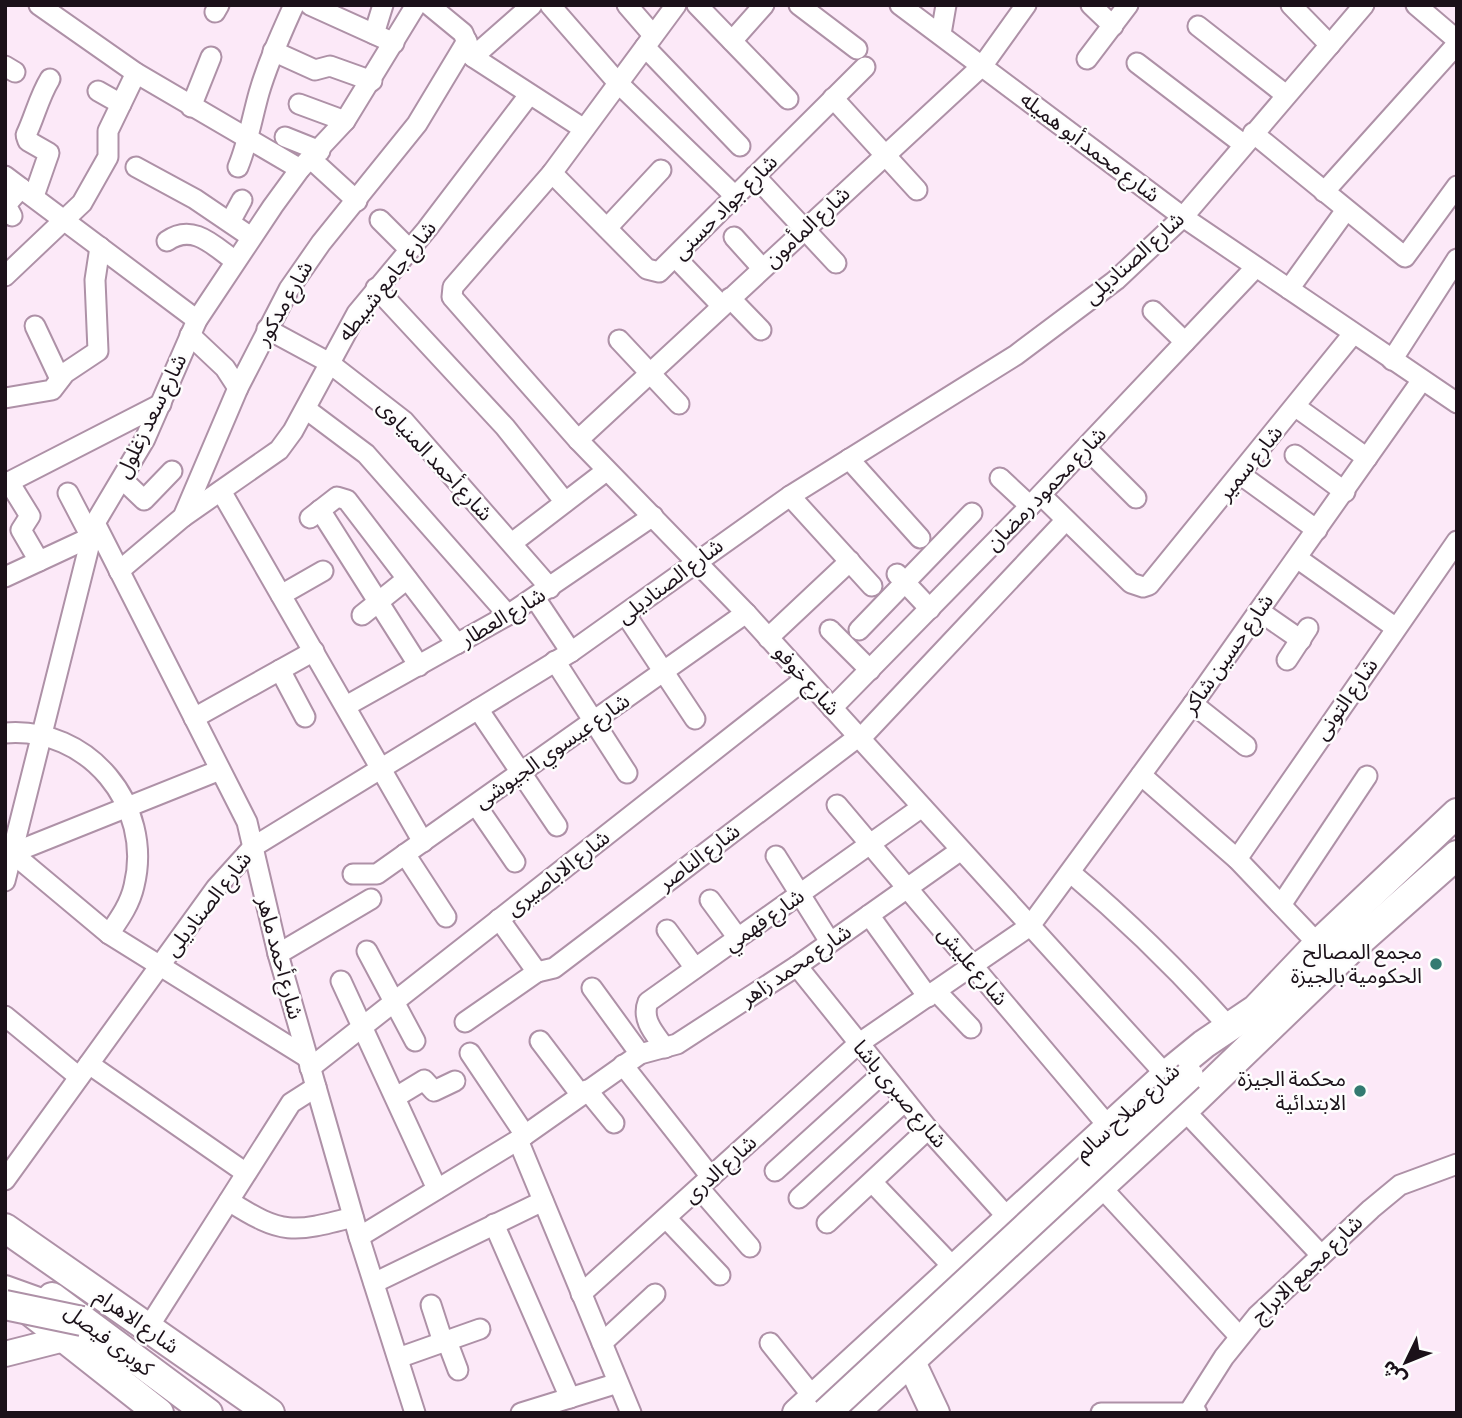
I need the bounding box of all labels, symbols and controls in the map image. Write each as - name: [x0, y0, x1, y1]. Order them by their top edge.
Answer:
- street label: شارع محمد أبو هميله: [1014, 86, 1165, 210]
- street label: شارع جواد حسنى: [669, 151, 784, 266]
- street label: شارع المأمون: [759, 181, 857, 275]
- street label: شارع الصناديلى: [1080, 208, 1191, 311]
- street label: شارع جامع شبيطه: [334, 218, 443, 347]
- street label: شارع مدكور: [252, 258, 320, 352]
- street label: شارع سعد زغلول: [112, 351, 194, 483]
- street label: شارع أحمد المنياوى: [370, 394, 498, 528]
- street label: شارع سمير: [1214, 422, 1290, 508]
- street label: شارع محمود رمضان: [982, 424, 1113, 558]
- street label: شارع الصناديلى: [614, 535, 729, 631]
- street label: شارع العطار: [456, 584, 551, 655]
- street label: شارع حسين شاكر: [1179, 591, 1281, 721]
- street label: شارع خوفو: [767, 641, 843, 722]
- street label: شارع التونى: [1311, 655, 1385, 746]
- street label: شارع عيسوي الجيوشى: [471, 690, 636, 817]
- street label: شارع الناصر: [654, 820, 746, 898]
- street label: شارع الاباصيرى: [503, 827, 616, 923]
- street label: شارع الصناديلى: [161, 848, 259, 963]
- street label: شارع فهمي: [721, 885, 811, 959]
- street label: شارع أحمد ماهر: [249, 893, 309, 1023]
- street label: شارع محمد زاهر: [736, 921, 857, 1014]
- street label: شارع عليش: [931, 923, 1011, 1012]
- place label: مجمع المصالح الحكومية بالجيزة: [1291, 942, 1422, 988]
- marker: مجمع المصالح الحكومية بالجيزة: [1428, 956, 1444, 972]
- street label: شارع صبرى باشا: [846, 1037, 950, 1154]
- street label: شارع صلاح سالم: [1071, 1060, 1186, 1168]
- place label: محكمة الجيزة الابتدائية: [1237, 1069, 1346, 1114]
- marker: محكمة الجيزة الابتدائية: [1352, 1083, 1368, 1099]
- street label: شارع الدرى: [680, 1132, 763, 1210]
- street label: شارع مجمع الابراج: [1248, 1212, 1369, 1330]
- street label: شارع الاهرام: [88, 1285, 182, 1362]
- street label: كوبرى فيصل: [60, 1301, 157, 1381]
- north arrow: [1371, 1327, 1441, 1397]
- text: ش: [1379, 1357, 1410, 1389]

